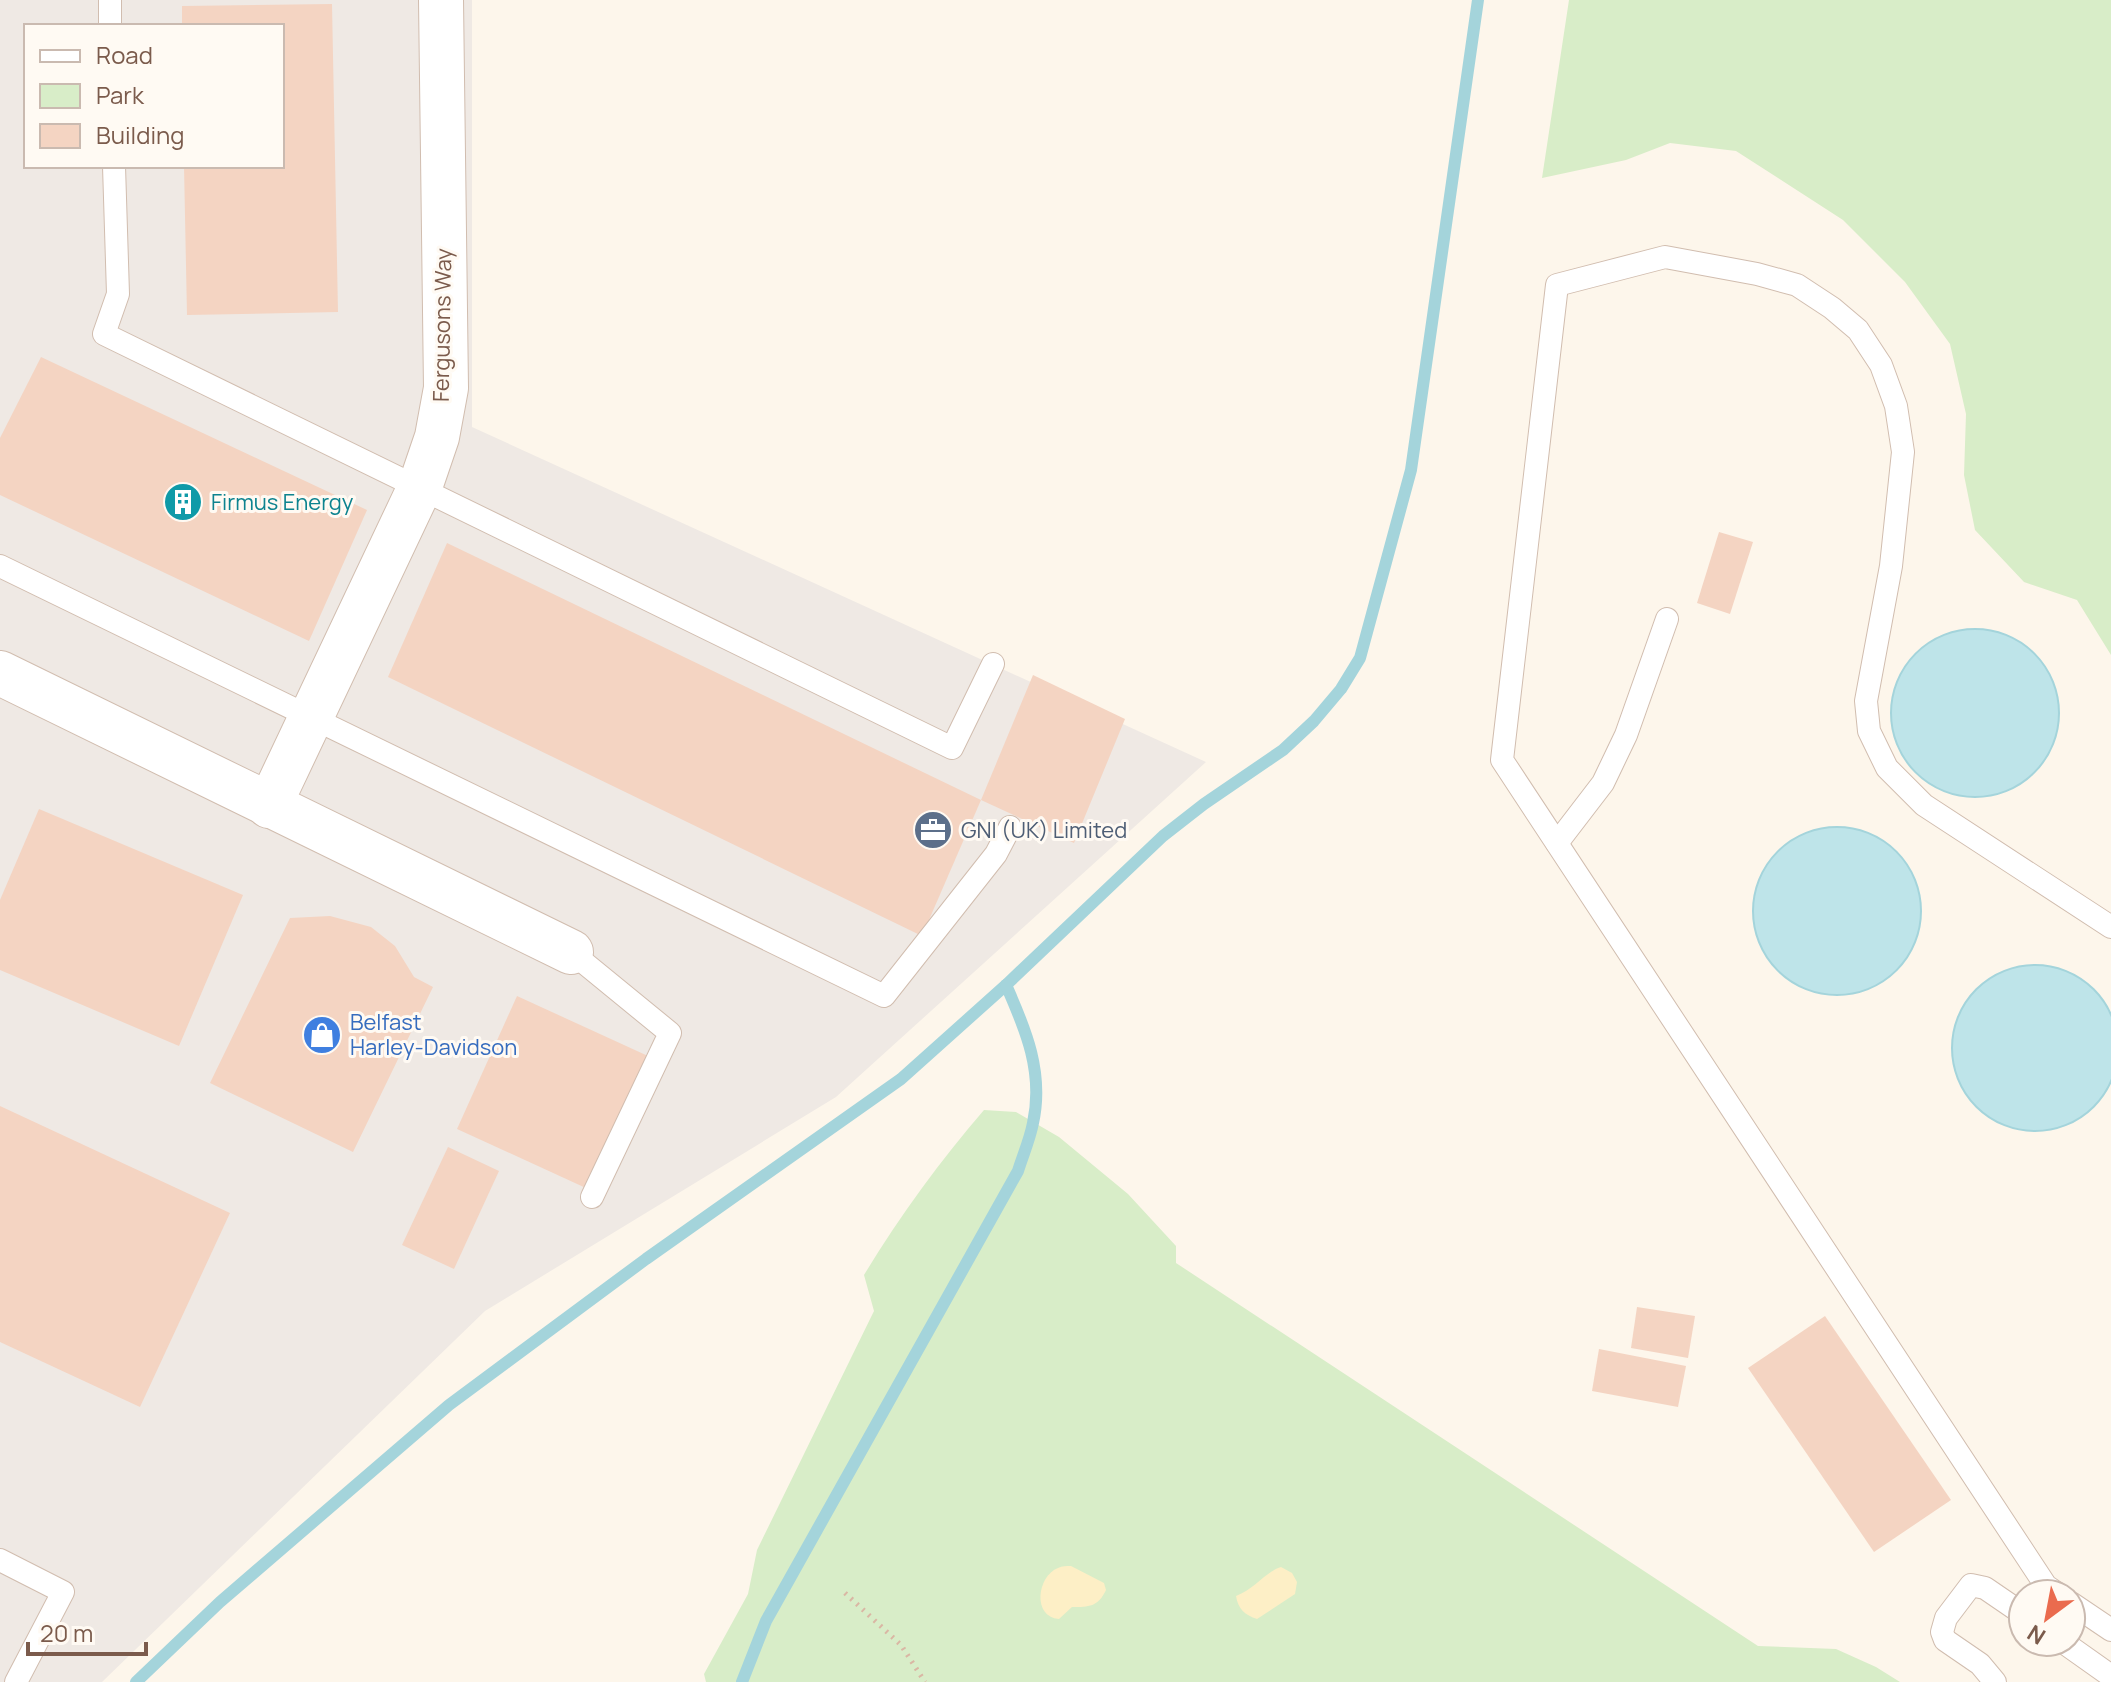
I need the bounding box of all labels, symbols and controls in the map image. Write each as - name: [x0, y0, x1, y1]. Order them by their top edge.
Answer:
- legend: [24, 24, 284, 168]
- text: Road: [96, 38, 153, 71]
- text: Park: [96, 78, 145, 111]
- text: Building: [96, 118, 184, 151]
- street label: Fergusons Way: [426, 248, 458, 402]
- building icon: Firmus Energy: [162, 481, 204, 523]
- place label: Firmus Energy: [211, 487, 354, 517]
- office icon: GNI (UK) Limited: [912, 809, 954, 851]
- place label: GNI (UK) Limited: [961, 815, 1127, 845]
- place label: Belfast Harley-Davidson: [350, 1007, 517, 1062]
- shop icon: Belfast Harley-Davidson: [301, 1014, 343, 1056]
- north arrow: [2007, 1578, 2087, 1658]
- scale bar: [28, 1606, 146, 1656]
- text: 20 m: [40, 1616, 93, 1649]
- text: N: [2022, 1618, 2051, 1652]

